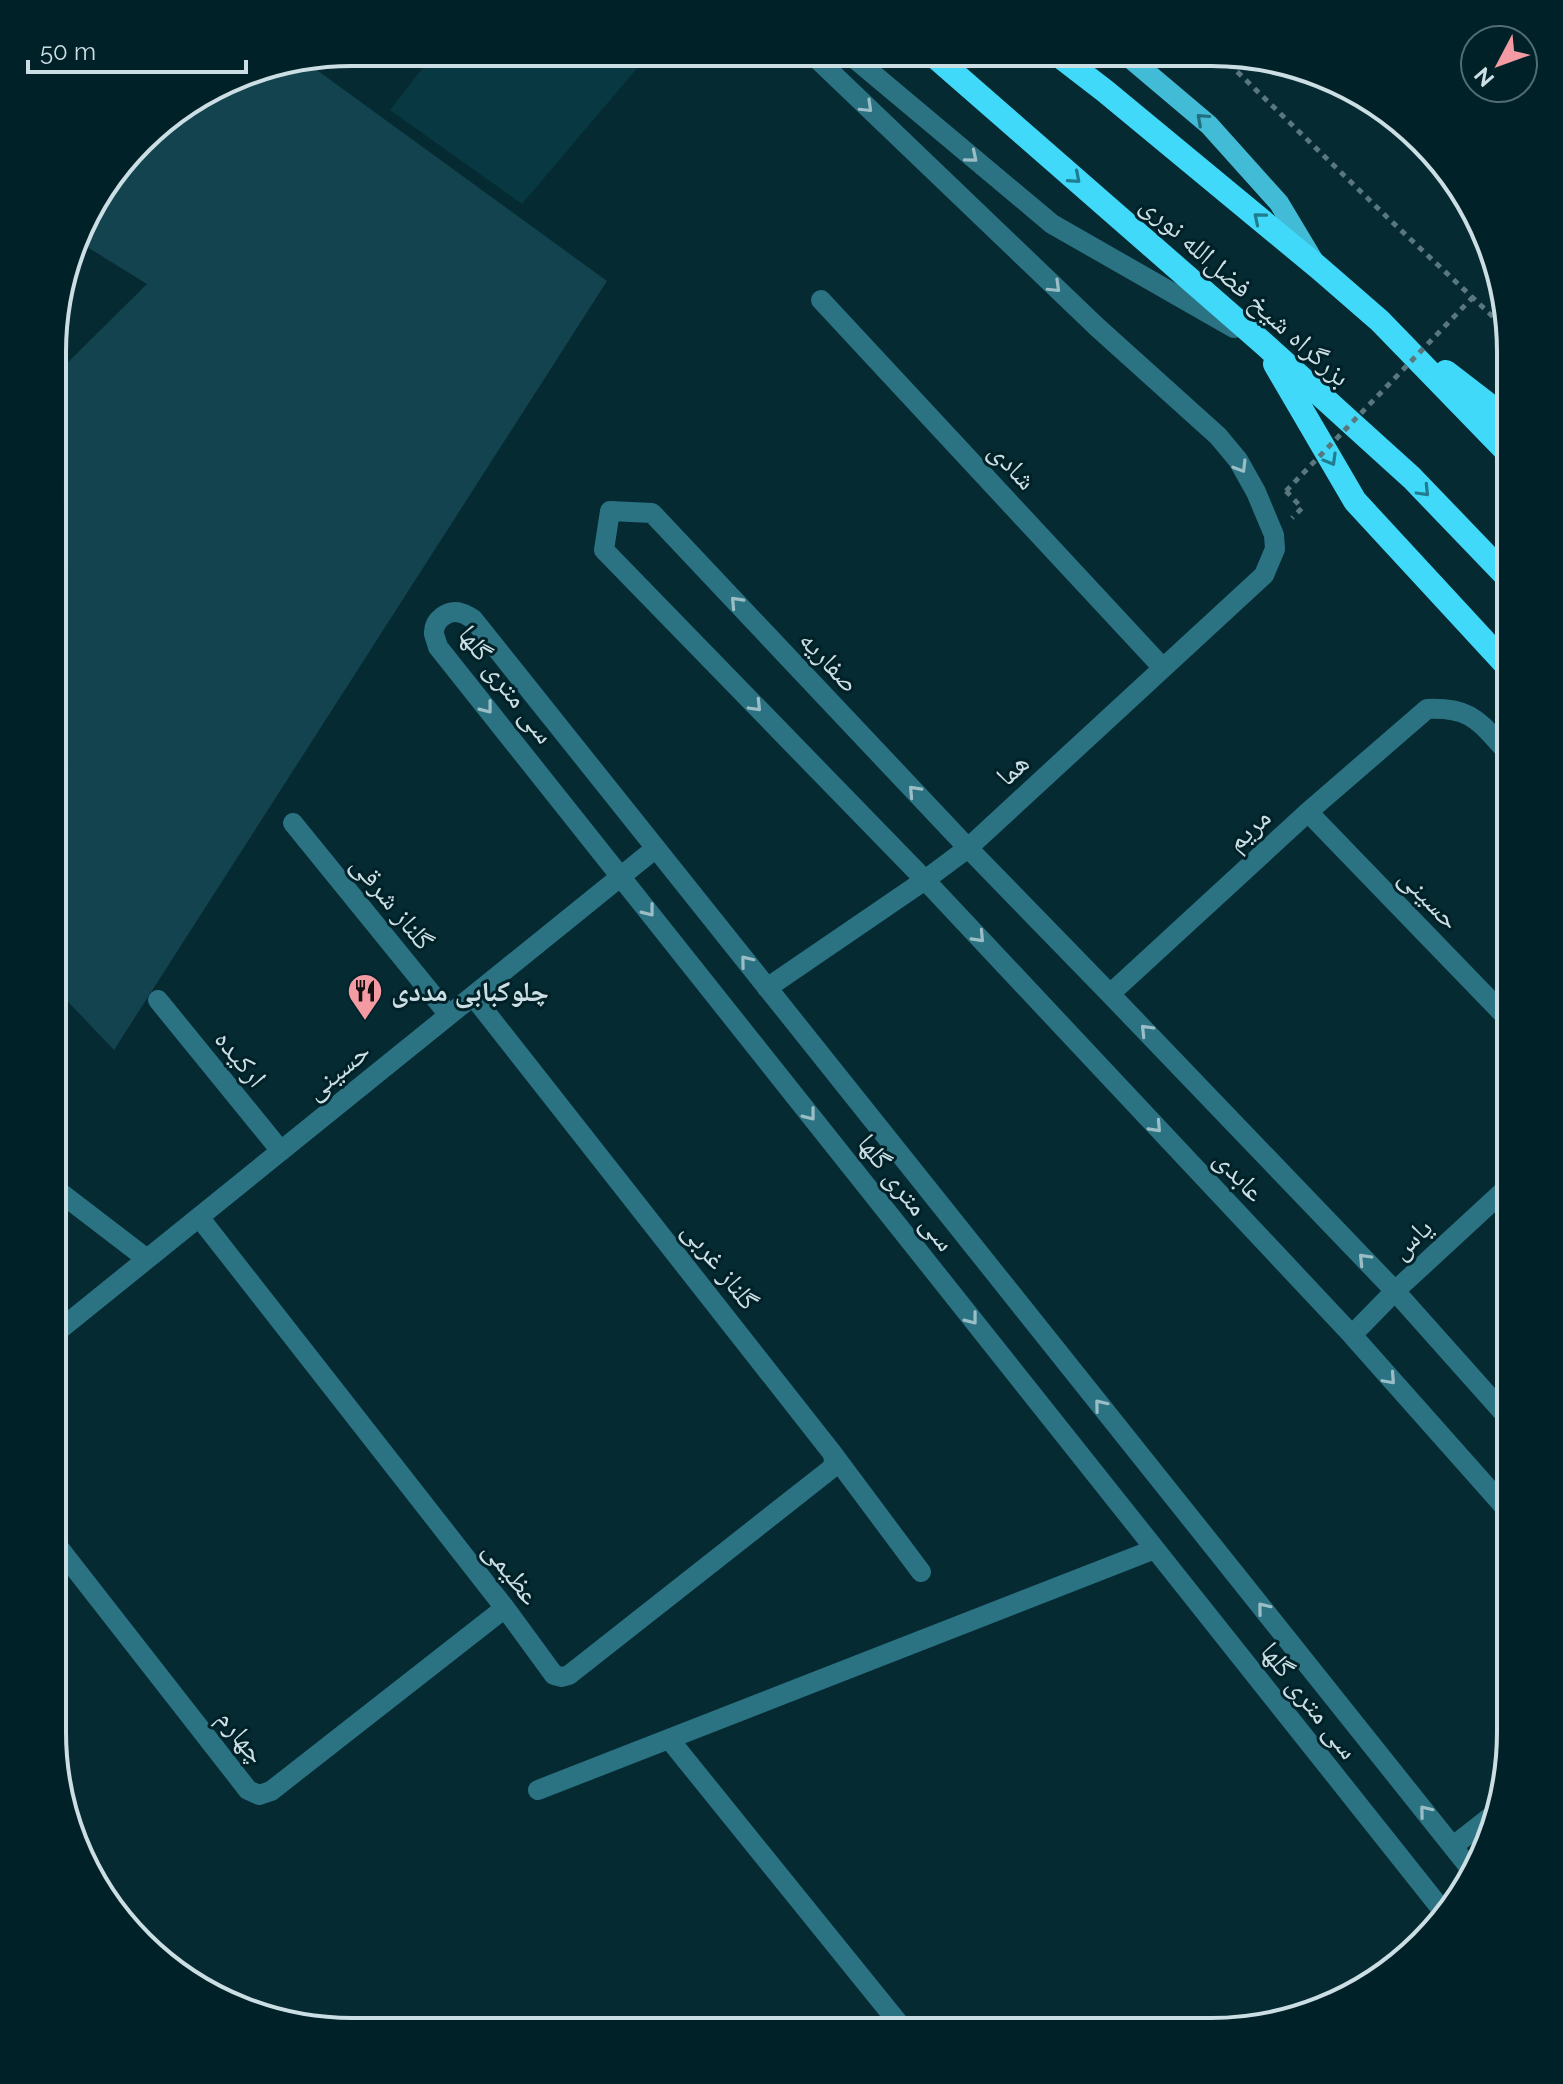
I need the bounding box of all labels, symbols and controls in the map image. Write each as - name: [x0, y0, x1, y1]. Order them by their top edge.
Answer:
- scale bar: [28, 24, 246, 74]
- north arrow: [1459, 24, 1539, 104]
- text: 50 m: [40, 37, 96, 66]
- text: N: [1469, 62, 1499, 92]
- one-way arrow: [858, 98, 872, 113]
- one-way arrow: [1196, 115, 1211, 129]
- one-way arrow: [963, 147, 977, 162]
- one-way arrow: [1066, 169, 1081, 183]
- street label: بزرگراه شیخ فضل‌الله نوری: [1133, 188, 1357, 394]
- one-way arrow: [1253, 213, 1268, 228]
- one-way arrow: [1046, 278, 1060, 292]
- street label: شادی: [982, 434, 1043, 496]
- one-way arrow: [1321, 451, 1337, 466]
- one-way arrow: [1232, 459, 1247, 473]
- one-way arrow: [1415, 482, 1429, 497]
- one-way arrow: [731, 597, 746, 611]
- street label: سی متری گلها: [451, 619, 562, 751]
- street label: صفاریه: [793, 623, 867, 699]
- one-way arrow: [747, 697, 761, 711]
- one-way arrow: [477, 699, 492, 713]
- street label: هما: [989, 746, 1036, 793]
- one-way arrow: [909, 786, 924, 800]
- street label: مریم: [1219, 801, 1279, 859]
- street label: گلناز شرقی: [344, 848, 441, 957]
- street label: حسینی: [1391, 860, 1467, 937]
- one-way arrow: [639, 902, 653, 917]
- one-way arrow: [969, 928, 984, 942]
- one-way arrow: [741, 955, 755, 970]
- restaurant icon: چلوکبابی مددی: [346, 972, 384, 1022]
- place label: چلوکبابی مددی: [391, 975, 549, 1009]
- street label: ارکیده: [208, 1023, 274, 1094]
- one-way arrow: [1141, 1025, 1155, 1040]
- street label: حسینی: [298, 1034, 377, 1107]
- one-way arrow: [801, 1106, 815, 1121]
- one-way arrow: [1147, 1117, 1161, 1132]
- street label: سی متری گلها: [850, 1127, 963, 1258]
- street label: عابدی: [1207, 1142, 1272, 1208]
- street label: یاس: [1384, 1211, 1440, 1267]
- street label: گلناز غربی: [675, 1214, 766, 1317]
- one-way arrow: [1359, 1254, 1373, 1268]
- one-way arrow: [962, 1310, 977, 1324]
- one-way arrow: [1381, 1369, 1395, 1384]
- one-way arrow: [1095, 1400, 1110, 1414]
- street label: عظیمی: [475, 1534, 547, 1612]
- one-way arrow: [1258, 1602, 1272, 1617]
- street label: سی متری گلها: [1253, 1635, 1366, 1766]
- street label: چهارم: [209, 1702, 273, 1771]
- one-way arrow: [1420, 1806, 1435, 1820]

